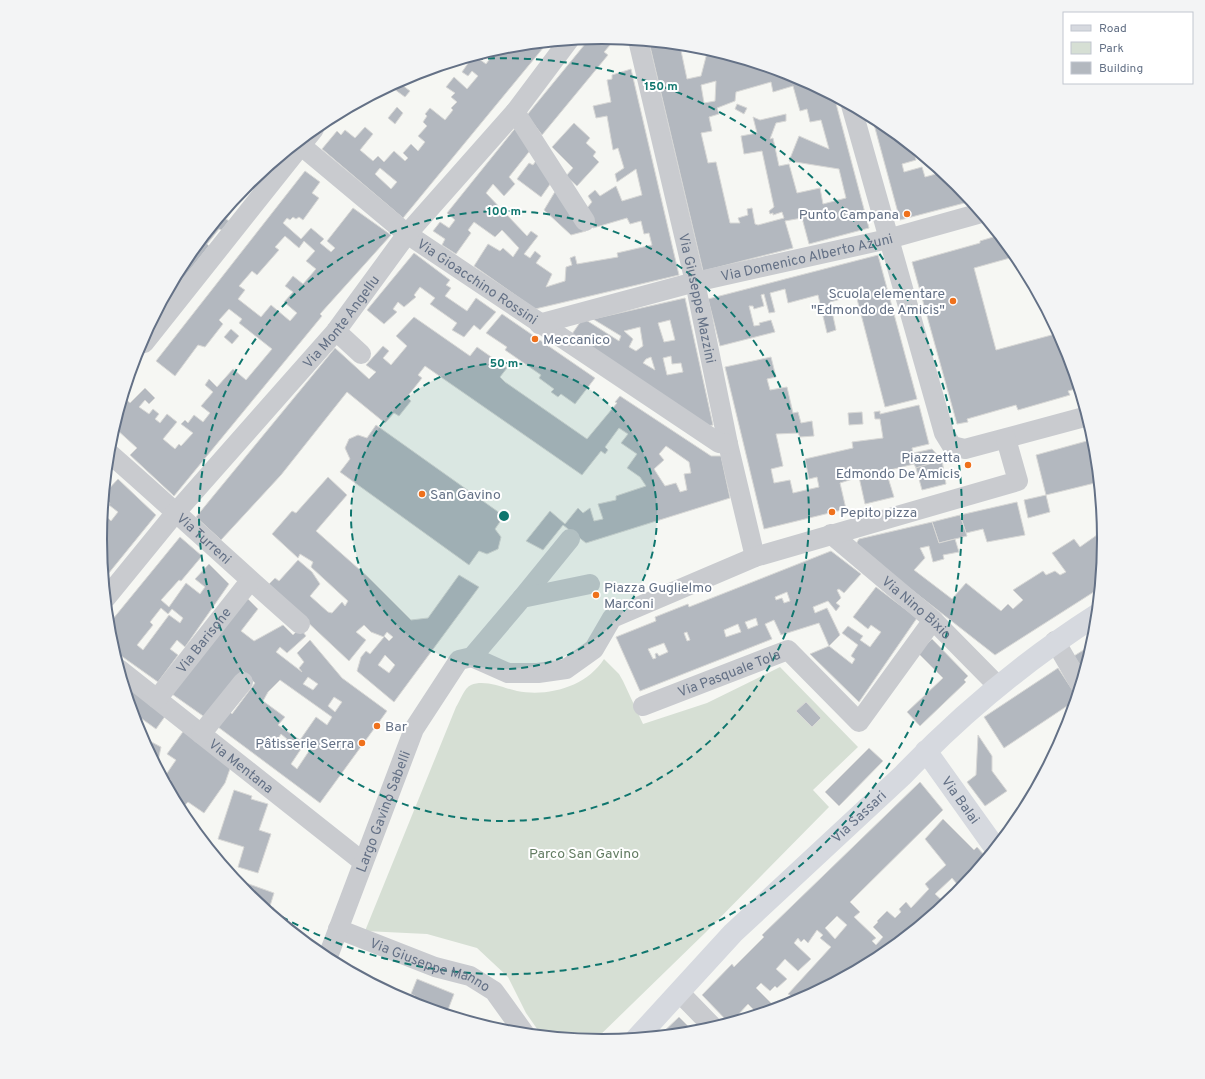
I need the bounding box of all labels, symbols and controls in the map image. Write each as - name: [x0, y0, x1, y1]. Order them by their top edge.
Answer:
- legend: [1063, 12, 1193, 84]
- text: Road: [1099, 21, 1127, 37]
- text: Park: [1099, 41, 1124, 57]
- text: Building: [1099, 61, 1143, 77]
- text: 150 m: [644, 79, 678, 95]
- text: 100 m: [487, 204, 521, 220]
- place label: Punto Campana: [799, 207, 899, 224]
- marker: Punto Campana: [902, 209, 912, 219]
- street label: Via Domenico Alberto Azuni: [719, 231, 895, 286]
- street label: Via Giuseppe Mazzini: [674, 232, 718, 365]
- street label: Via Gioacchino Rossini: [413, 236, 540, 329]
- street label: Via Monte Angellu: [300, 272, 384, 372]
- place label: Scuola elementare "Edmondo de Amicis": [811, 286, 945, 319]
- marker: Scuola elementare "Edmondo de Amicis": [948, 296, 958, 306]
- place label: Meccanico: [543, 332, 610, 349]
- marker: Meccanico: [530, 334, 540, 344]
- text: 50 m: [490, 356, 518, 372]
- place label: Piazzetta Edmondo De Amicis: [836, 450, 960, 483]
- marker: Piazzetta Edmondo De Amicis: [963, 460, 973, 470]
- place label: San Gavino: [430, 487, 501, 504]
- marker: San Gavino: [417, 489, 427, 499]
- place label: Pepito pizza: [840, 505, 917, 522]
- marker: Pepito pizza: [827, 507, 837, 517]
- centre of rings: [497, 509, 511, 523]
- street label: Via Turreni: [172, 510, 234, 569]
- street label: Via Nino Bixio: [878, 573, 954, 644]
- place label: Piazza Guglielmo Marconi: [604, 580, 712, 613]
- marker: Piazza Guglielmo Marconi: [591, 590, 601, 600]
- street label: Via Barisone: [173, 605, 236, 677]
- street label: Via Pasquale Tola: [676, 647, 783, 702]
- place label: Bar: [385, 719, 408, 736]
- marker: Bar: [372, 721, 382, 731]
- street label: Via Mentana: [205, 736, 276, 798]
- place label: Pâtisserie Serra: [255, 736, 354, 753]
- marker: Pâtisserie Serra: [357, 738, 367, 748]
- street label: Largo Gavino Sabelli: [354, 749, 415, 875]
- street label: Via Balai: [937, 774, 982, 828]
- street label: Via Sassari: [829, 788, 890, 847]
- park label: Parco San Gavino: [529, 846, 639, 863]
- street label: Via Giuseppe Manno: [367, 935, 493, 997]

